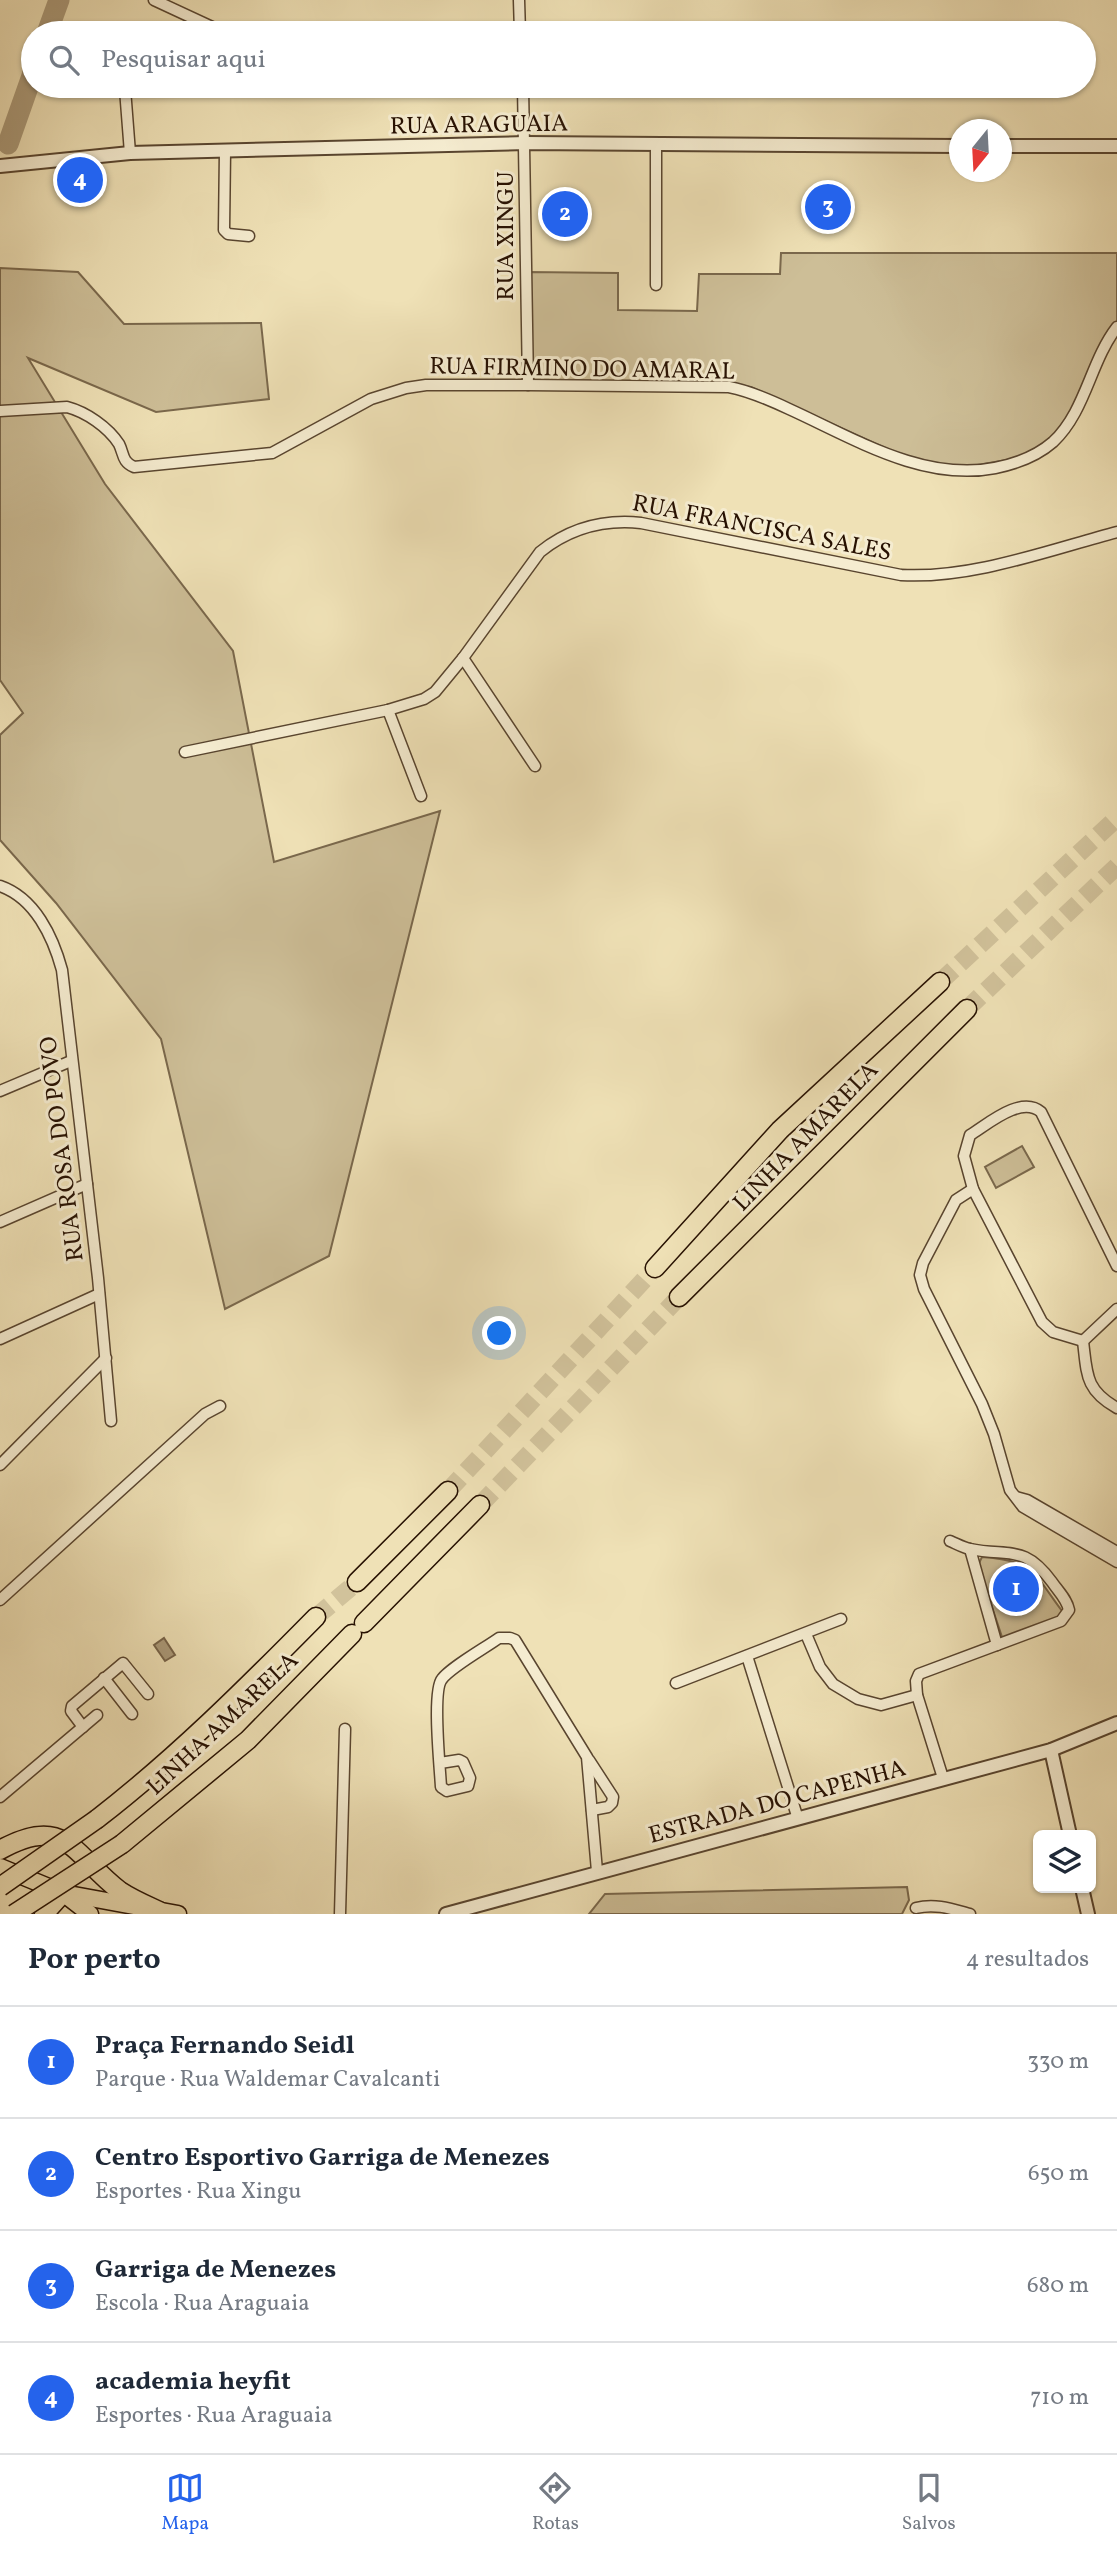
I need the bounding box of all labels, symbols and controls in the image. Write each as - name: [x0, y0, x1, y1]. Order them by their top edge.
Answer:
- search box: [21, 21, 1096, 98]
- icon: search: [45, 41, 83, 79]
- text: Pesquisar aqui: [101, 42, 266, 78]
- street label: RUA ARAGUAIA: [390, 107, 568, 145]
- north arrow: [949, 119, 1012, 182]
- pin: 4: [57, 154, 103, 206]
- street label: RUA XINGU: [490, 171, 524, 301]
- pin: 3: [805, 181, 851, 233]
- pin: 2: [542, 188, 588, 240]
- street label: RUA FIRMINO DO AMARAL: [429, 350, 735, 390]
- street label: RUA FRANCISCA SALES: [629, 487, 894, 571]
- street label: RUA ROSA DO POVO: [32, 1034, 94, 1263]
- street label: LINHA AMARELA: [726, 1055, 887, 1220]
- your location: [482, 1316, 516, 1350]
- pin: 1: [993, 1563, 1039, 1615]
- street label: LINHA AMARELA: [140, 1645, 307, 1804]
- street label: ESTRADA DO CAPENHA: [645, 1752, 910, 1854]
- map controls: [1033, 1830, 1096, 1893]
- button: layers: [1033, 1830, 1096, 1893]
- text: Por perto: [28, 1939, 161, 1981]
- text: 4 resultados: [966, 1944, 1089, 1976]
- text: Praça Fernando Seidl: [95, 2028, 355, 2064]
- text: 1: [46, 2046, 56, 2078]
- text: 330 m: [1027, 2046, 1089, 2078]
- text: Parque · Rua Waldemar Cavalcanti: [95, 2064, 440, 2096]
- text: Centro Esportivo Garriga de Menezes: [95, 2140, 550, 2176]
- text: 2: [45, 2158, 57, 2190]
- text: 650 m: [1028, 2158, 1089, 2190]
- text: Esportes · Rua Xingu: [95, 2176, 302, 2208]
- text: Garriga de Menezes: [95, 2252, 336, 2288]
- text: 3: [45, 2270, 57, 2302]
- text: 680 m: [1027, 2270, 1089, 2302]
- text: Escola · Rua Araguaia: [95, 2288, 310, 2320]
- text: academia heyfit: [95, 2364, 291, 2400]
- text: 4: [44, 2382, 58, 2414]
- text: 710 m: [1030, 2382, 1089, 2414]
- text: Esportes · Rua Araguaia: [95, 2400, 333, 2432]
- tab: Mapa: [161, 2469, 209, 2537]
- tab: Rotas: [532, 2469, 579, 2537]
- tab: Salvos: [902, 2469, 956, 2537]

